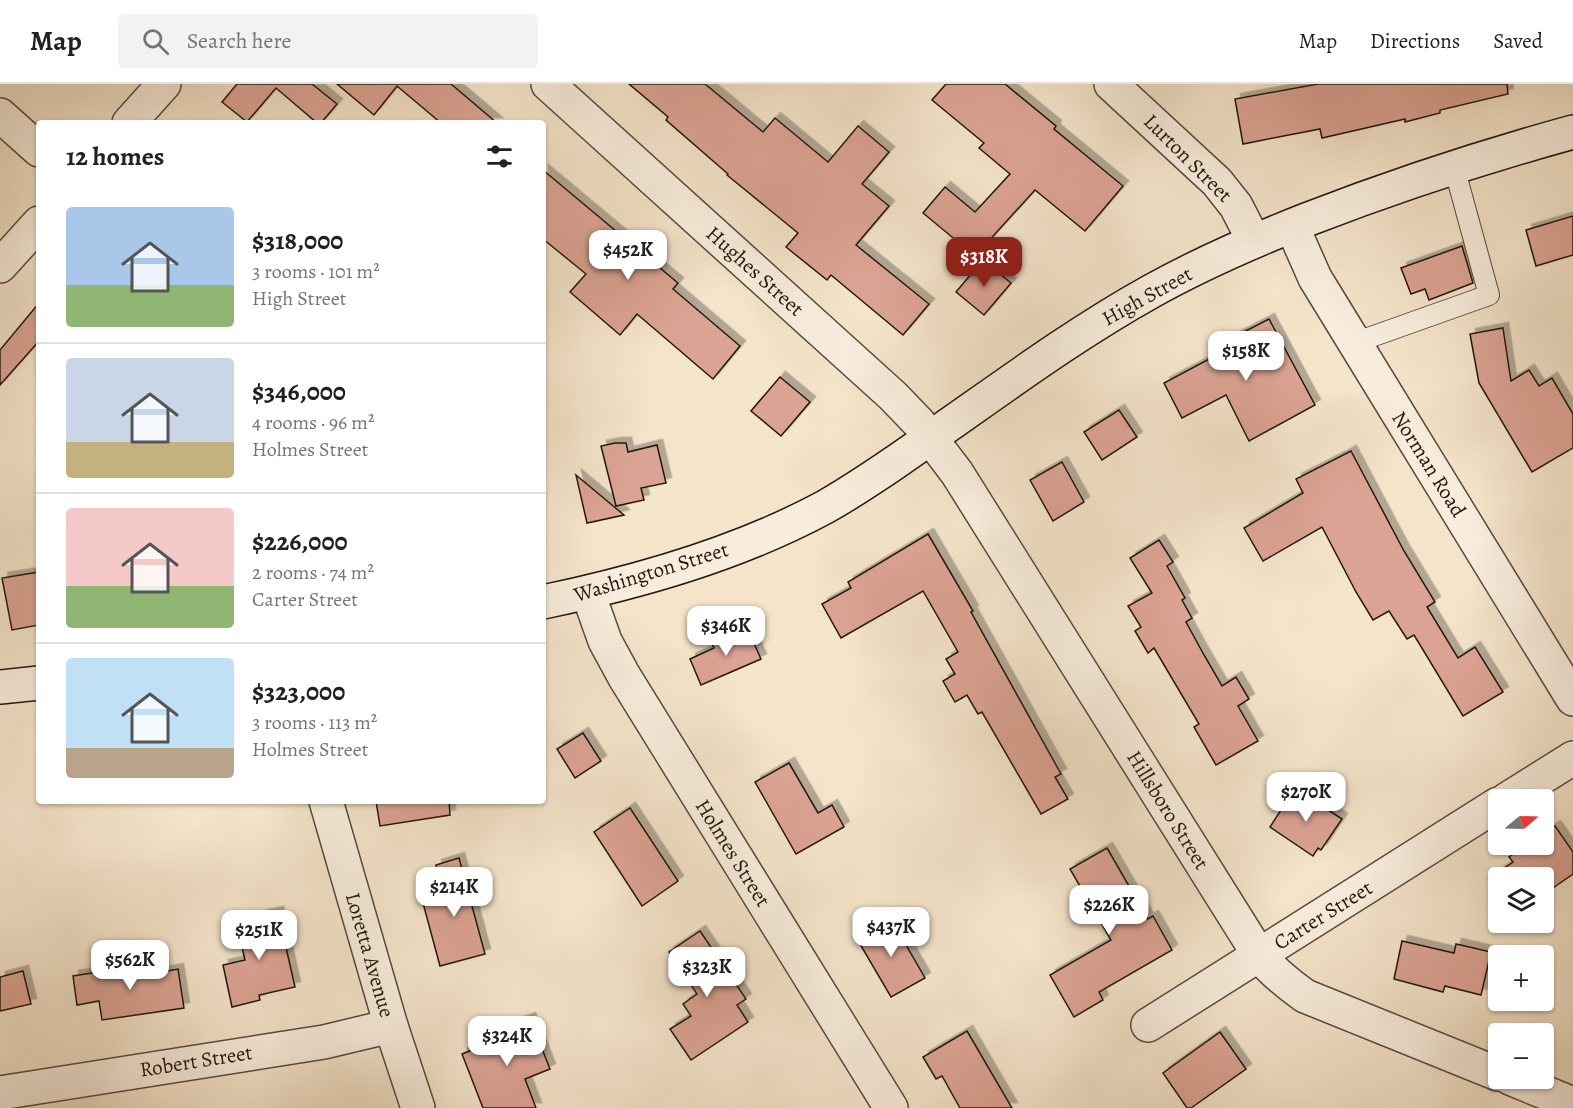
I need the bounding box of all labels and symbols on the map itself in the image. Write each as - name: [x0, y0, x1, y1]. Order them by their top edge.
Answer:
- street label: Lurton Street: [1138, 108, 1239, 209]
- street label: Hughes Street: [700, 220, 810, 322]
- pin: $452K: [586, 230, 670, 281]
- pin: $318K: [942, 237, 1026, 288]
- street label: High Street: [1097, 260, 1197, 332]
- pin: $158K: [1204, 331, 1288, 382]
- street label: Norman Road: [1385, 406, 1473, 523]
- street label: Washington Street: [569, 535, 732, 609]
- pin: $346K: [684, 606, 768, 657]
- street label: Hillsboro Street: [1120, 745, 1216, 875]
- pin: $270K: [1264, 772, 1348, 823]
- north arrow: [1488, 789, 1554, 855]
- street label: Holmes Street: [689, 794, 777, 912]
- pin: $214K: [412, 867, 496, 918]
- street label: Carter Street: [1268, 874, 1378, 956]
- pin: $226K: [1067, 885, 1151, 936]
- street label: Loretta Avenue: [339, 889, 401, 1021]
- pin: $437K: [849, 907, 933, 958]
- pin: $251K: [217, 910, 301, 961]
- pin: $562K: [88, 940, 172, 991]
- pin: $323K: [665, 947, 749, 998]
- pin: $324K: [465, 1016, 549, 1067]
- street label: Robert Street: [138, 1038, 254, 1084]

